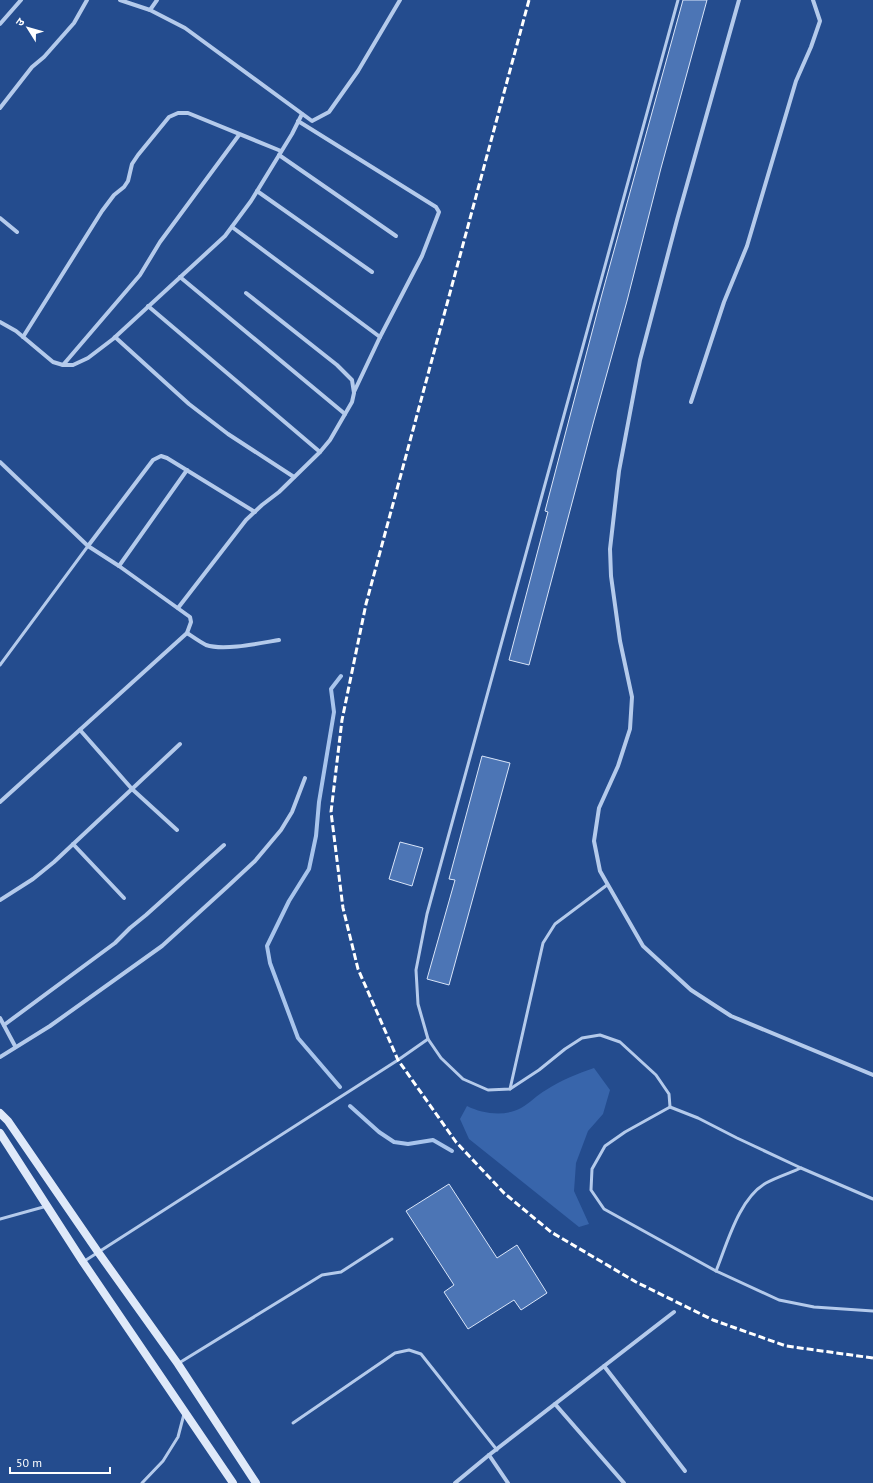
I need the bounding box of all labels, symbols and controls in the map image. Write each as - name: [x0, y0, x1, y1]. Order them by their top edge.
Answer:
- north arrow: [8, 8, 48, 48]
- text: उ: [12, 15, 28, 29]
- scale bar: [10, 1449, 110, 1475]
- text: 50 m: [16, 1455, 42, 1470]

